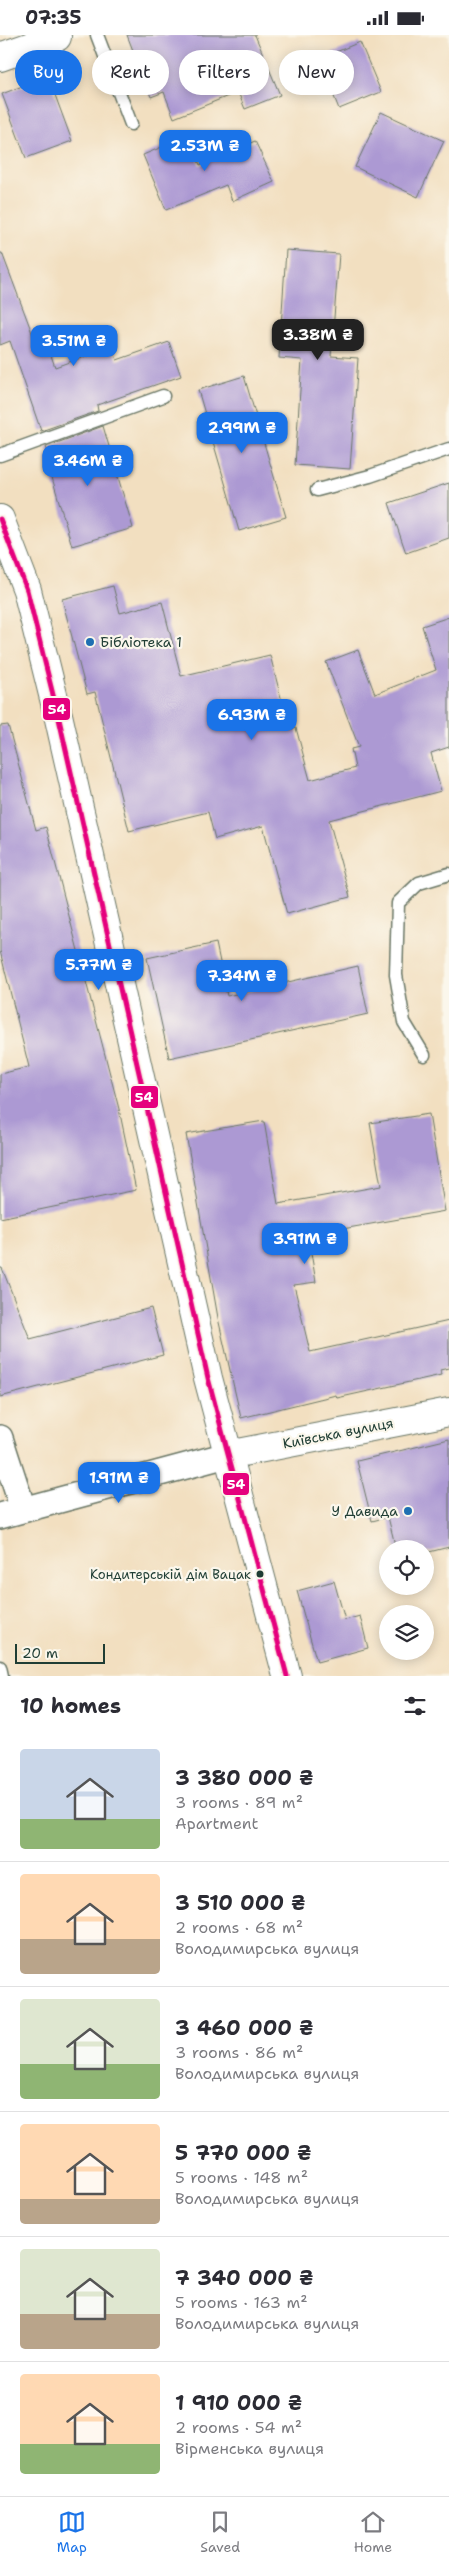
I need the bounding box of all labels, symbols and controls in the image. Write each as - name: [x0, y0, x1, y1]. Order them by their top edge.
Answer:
- text: 07:35: [25, 5, 81, 30]
- chip: Buy: [15, 50, 82, 95]
- chip: Rent: [92, 50, 169, 95]
- chip: Filters: [179, 50, 269, 95]
- chip: New: [279, 50, 354, 95]
- pin: 2.53M ₴: [159, 129, 251, 172]
- text: 2.53M ₴: [170, 135, 240, 156]
- pin: 3.38M ₴: [272, 319, 364, 361]
- text: 3.38M ₴: [283, 324, 353, 345]
- pin: 3.51M ₴: [28, 325, 120, 367]
- text: 3.51M ₴: [42, 330, 106, 351]
- pin: 2.99M ₴: [196, 411, 288, 454]
- text: 2.99M ₴: [208, 417, 276, 438]
- pin: 3.46M ₴: [42, 445, 134, 487]
- text: 3.46M ₴: [53, 450, 123, 471]
- place label: Бібліотека 1: [100, 633, 182, 651]
- marker: Бібліотека 1: [84, 636, 96, 648]
- line badge: 54: [42, 697, 71, 721]
- pin: 6.93M ₴: [206, 699, 298, 741]
- text: 54: [48, 700, 66, 718]
- text: 6.93M ₴: [218, 704, 286, 725]
- pin: 5.77M ₴: [53, 949, 145, 991]
- text: 5.77M ₴: [65, 954, 133, 975]
- pin: 7.34M ₴: [196, 959, 288, 1002]
- text: 7.34M ₴: [207, 965, 277, 986]
- line badge: 54: [130, 1085, 159, 1109]
- text: 54: [135, 1088, 153, 1106]
- pin: 3.91M ₴: [259, 1223, 351, 1265]
- text: 3.91M ₴: [273, 1228, 337, 1249]
- street label: Київська вулиця: [281, 1413, 395, 1453]
- pin: 1.91M ₴: [73, 1461, 165, 1504]
- text: 1.91M ₴: [89, 1467, 149, 1488]
- line badge: 54: [222, 1472, 250, 1496]
- text: 54: [227, 1475, 245, 1493]
- place label: У Давида: [331, 1502, 398, 1520]
- marker: У Давида: [402, 1505, 414, 1517]
- map controls: [379, 1540, 434, 1660]
- button: locate: [379, 1540, 434, 1595]
- place label: Кондитерській дім Вацак: [90, 1566, 251, 1583]
- marker: Кондитерській дім Вацак: [255, 1569, 265, 1579]
- button: layers: [379, 1605, 434, 1660]
- scale bar: [15, 1641, 105, 1664]
- text: 20 m: [22, 1644, 58, 1662]
- text: 10 homes: [20, 1692, 121, 1720]
- icon: filters: [401, 1692, 429, 1720]
- text: 3 380 000 ₴: [175, 1764, 314, 1792]
- icon: home: [60, 1769, 120, 1829]
- text: 3 rooms · 89 m²: [175, 1792, 303, 1813]
- text: Apartment: [175, 1813, 258, 1834]
- text: 3 510 000 ₴: [175, 1889, 306, 1917]
- icon: home: [60, 1894, 120, 1954]
- text: 2 rooms · 68 m²: [175, 1917, 303, 1938]
- text: Володимирська вулиця: [175, 1938, 359, 1959]
- text: 3 460 000 ₴: [175, 2014, 314, 2042]
- icon: home: [60, 2019, 120, 2079]
- text: 3 rooms · 86 m²: [175, 2042, 303, 2063]
- text: Володимирська вулиця: [175, 2063, 359, 2084]
- text: 5 770 000 ₴: [175, 2139, 312, 2167]
- icon: home: [60, 2144, 120, 2204]
- text: 5 rooms · 148 m²: [175, 2167, 308, 2188]
- text: Володимирська вулиця: [175, 2188, 359, 2209]
- text: 7 340 000 ₴: [175, 2264, 314, 2292]
- icon: home: [60, 2269, 120, 2329]
- text: 5 rooms · 163 m²: [175, 2292, 308, 2313]
- text: Володимирська вулиця: [175, 2313, 359, 2334]
- text: 1 910 000 ₴: [175, 2389, 302, 2417]
- icon: home: [60, 2394, 120, 2454]
- text: 2 rooms · 54 m²: [175, 2417, 302, 2438]
- text: Вірменська вулиця: [175, 2438, 324, 2459]
- tab: Map: [57, 2508, 87, 2556]
- tab: Saved: [200, 2508, 240, 2556]
- tab: Home: [354, 2508, 392, 2556]

